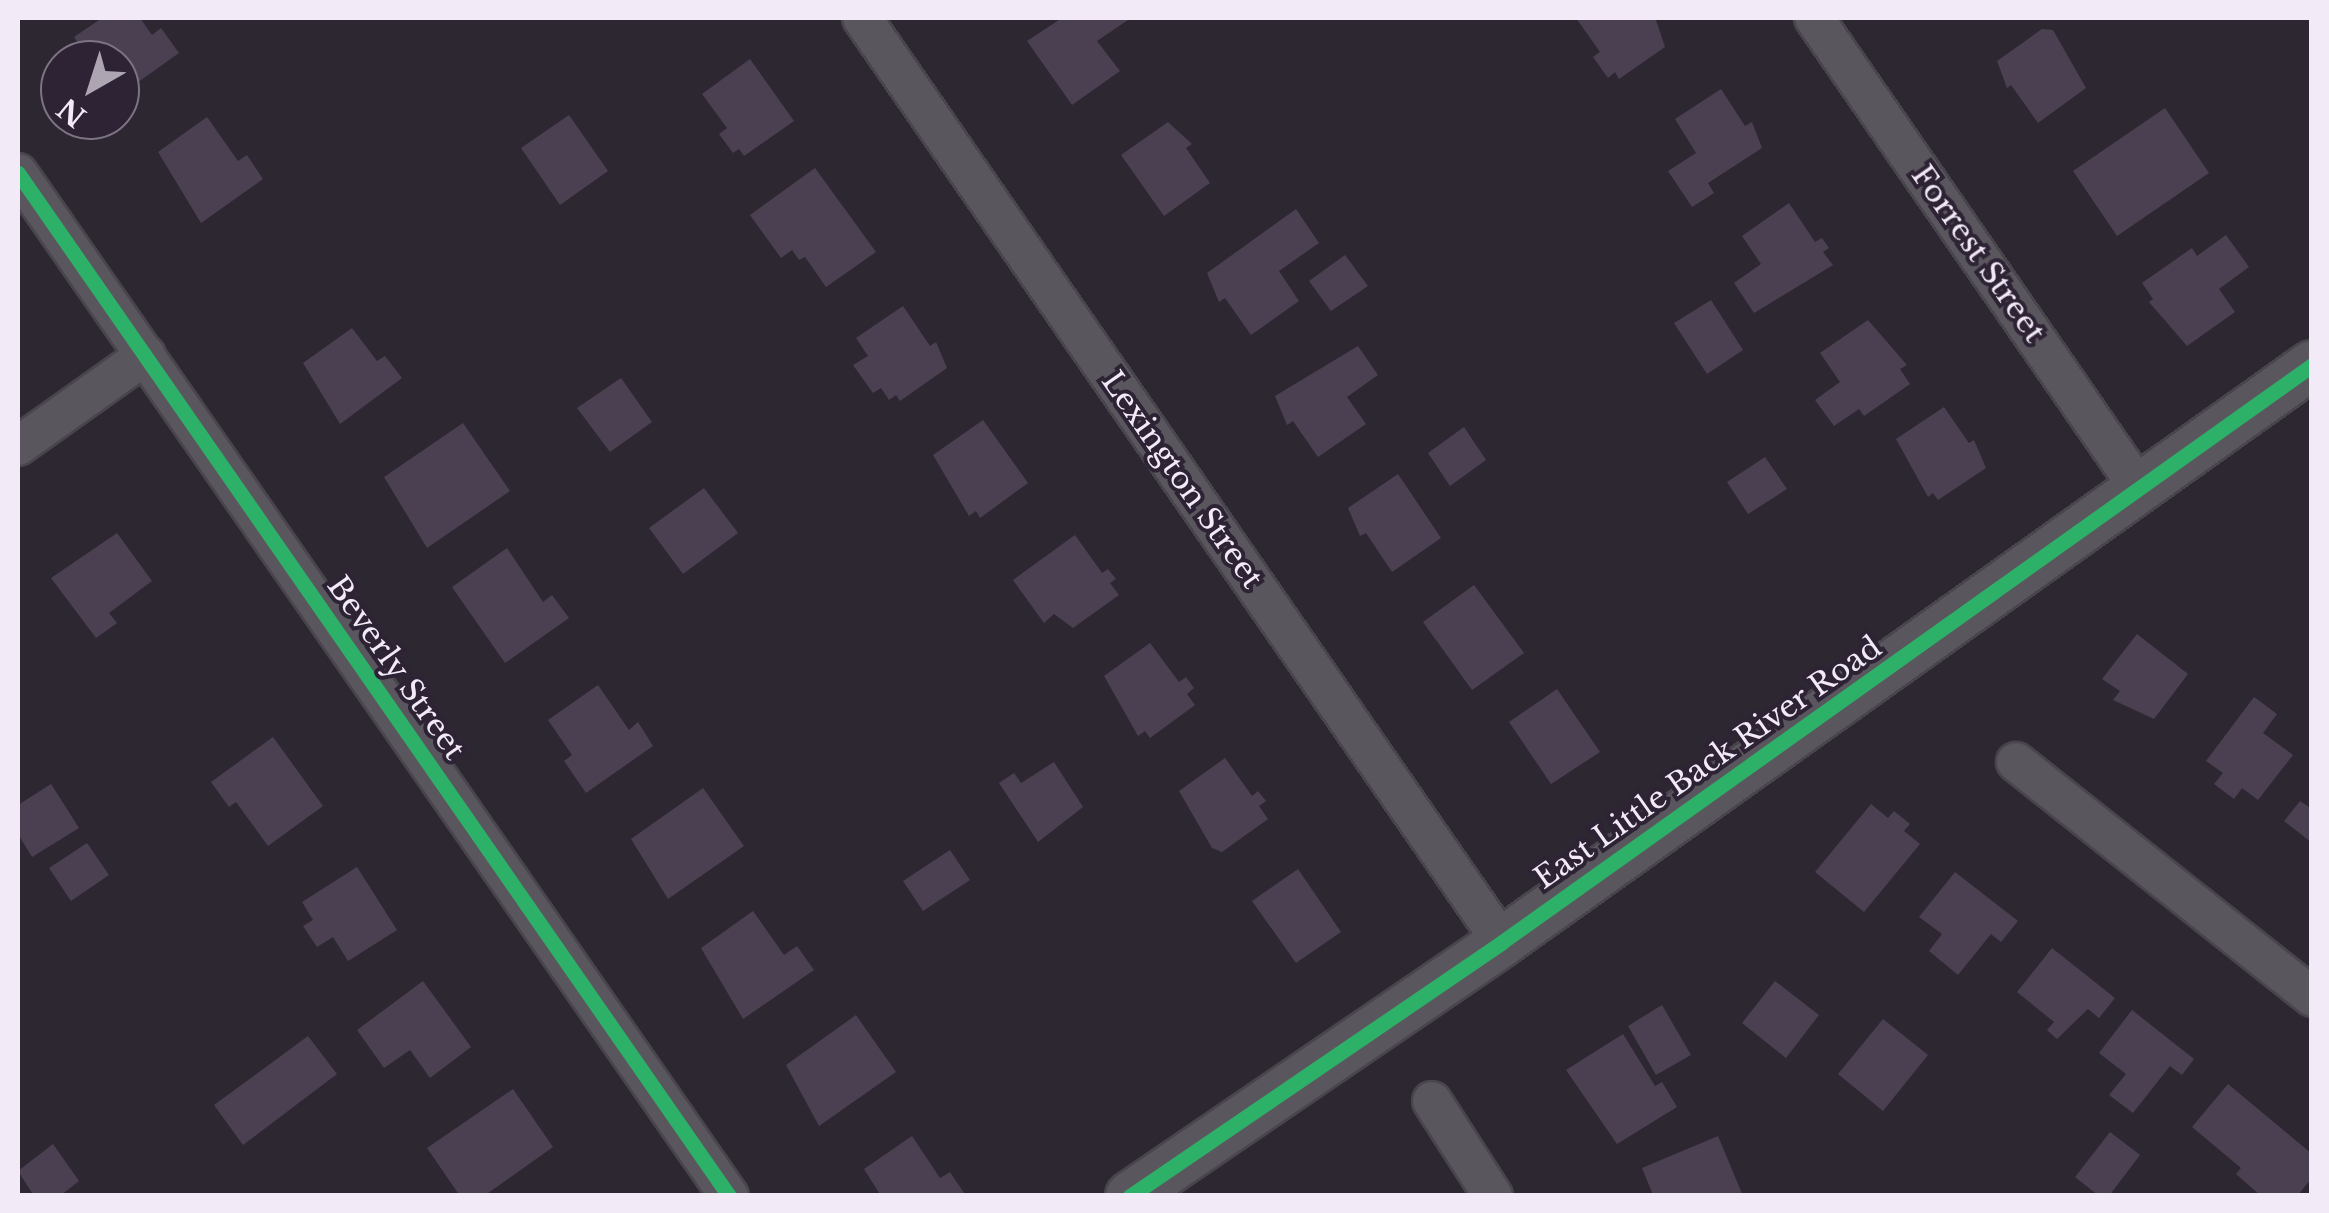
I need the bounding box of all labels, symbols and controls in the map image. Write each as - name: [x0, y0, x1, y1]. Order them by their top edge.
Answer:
- north arrow: [40, 40, 140, 140]
- text: N: [51, 90, 93, 134]
- street label: Forrest Street: [1904, 159, 2052, 349]
- street label: Lexington Street: [1094, 365, 1270, 595]
- street label: Beverly Street: [319, 569, 473, 767]
- street label: East Little Back River Road: [1527, 629, 1889, 897]

